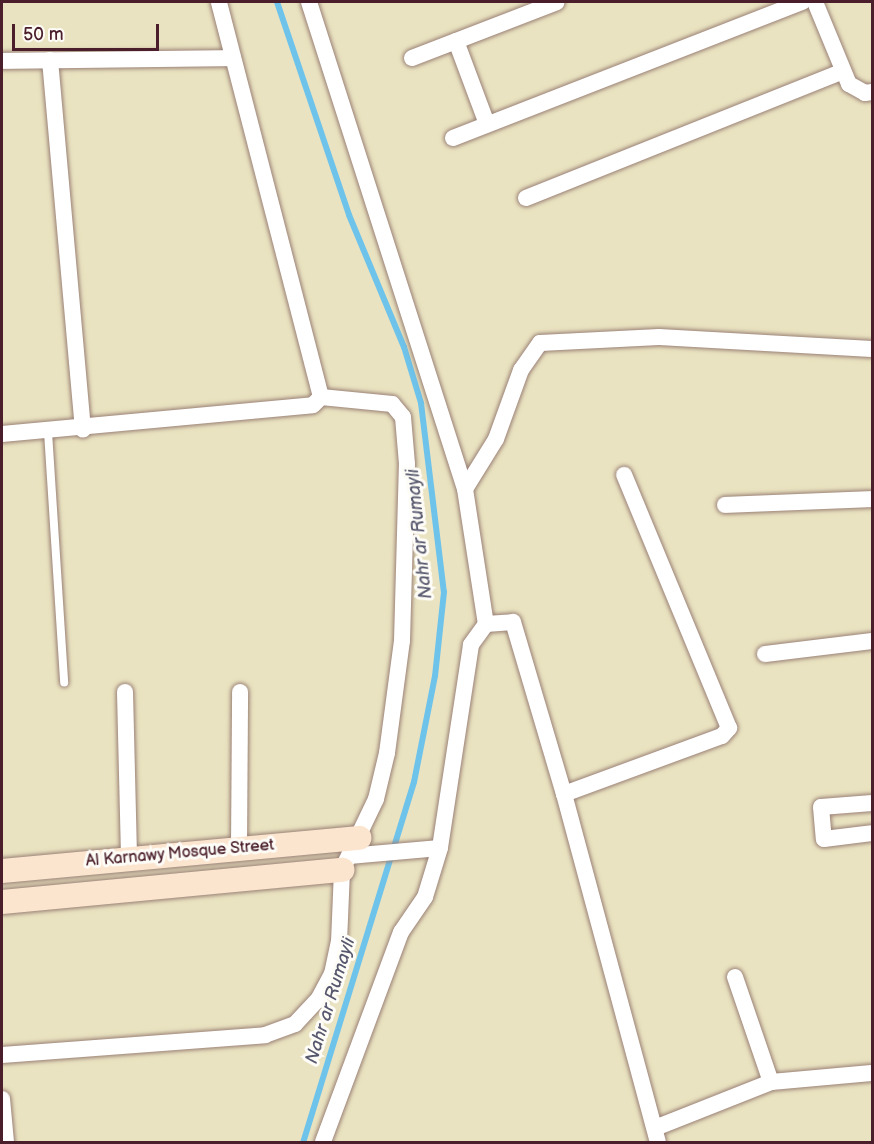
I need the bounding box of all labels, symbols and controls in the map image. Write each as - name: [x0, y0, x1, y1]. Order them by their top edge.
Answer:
- scale bar: [15, 12, 162, 50]
- text: 50 m: [23, 24, 64, 45]
- water label: Nahr ar Rumayli: [402, 468, 438, 600]
- street label: Al Karnawy Mosque Street: [84, 836, 276, 872]
- water label: Nahr ar Rumayli: [302, 935, 360, 1067]

